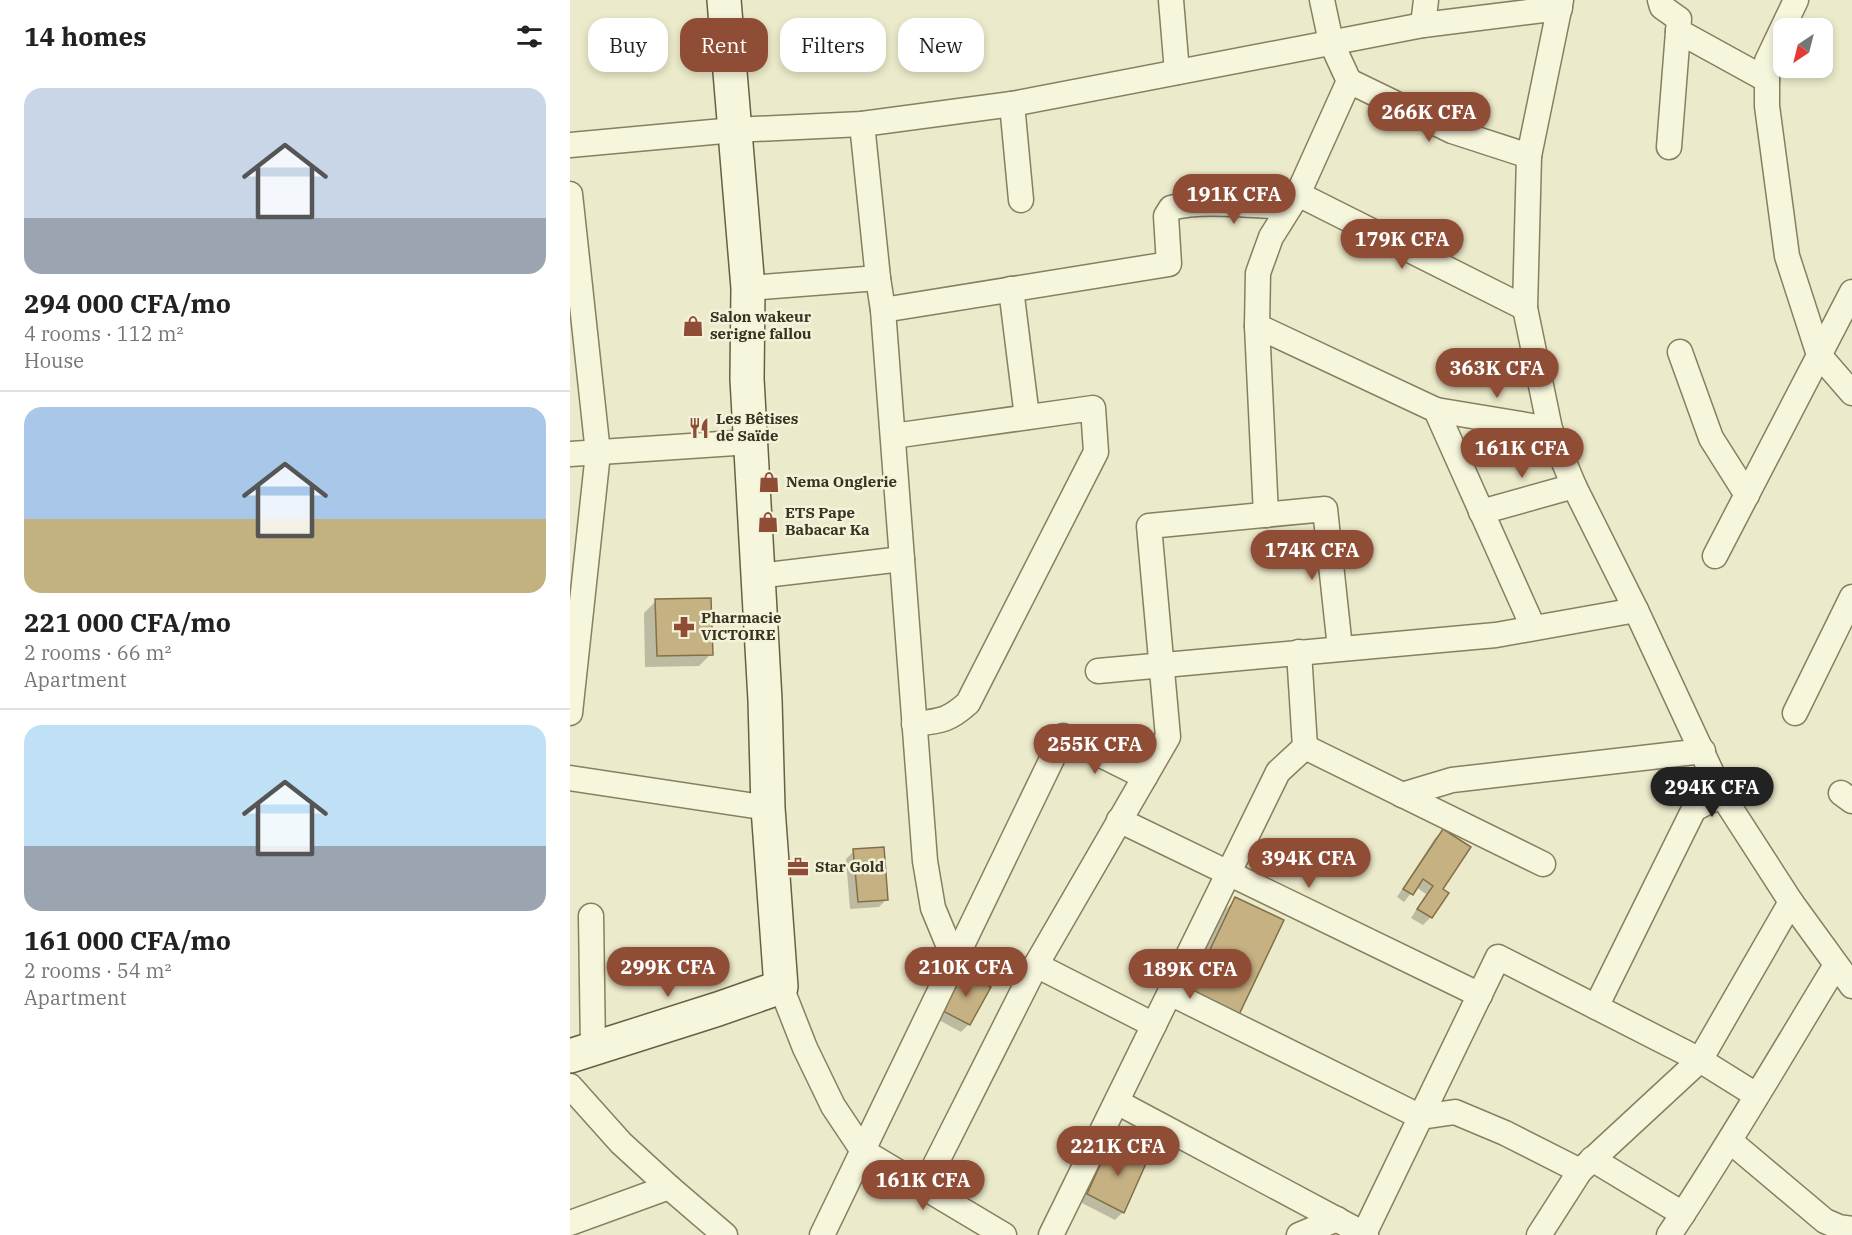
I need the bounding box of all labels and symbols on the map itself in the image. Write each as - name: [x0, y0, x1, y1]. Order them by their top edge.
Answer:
- north arrow: [1773, 18, 1833, 78]
- pin: 266K CFA: [1367, 92, 1491, 143]
- pin: 191K CFA: [1172, 174, 1296, 225]
- pin: 179K CFA: [1340, 219, 1464, 270]
- place label: Salon wakeur serigne fallou: [710, 307, 812, 343]
- shop icon: Salon wakeur serigne fallou: [681, 314, 705, 338]
- pin: 363K CFA: [1435, 348, 1559, 399]
- place label: Les Bêtises de Saïde: [716, 409, 798, 445]
- restaurant icon: Les Bêtises de Saïde: [687, 416, 711, 440]
- pin: 161K CFA: [1460, 428, 1584, 479]
- shop icon: Nema Onglerie: [757, 470, 781, 494]
- place label: Nema Onglerie: [786, 472, 897, 491]
- place label: ETS Pape Babacar Ka: [785, 503, 870, 539]
- shop icon: ETS Pape Babacar Ka: [756, 510, 780, 534]
- pin: 174K CFA: [1250, 530, 1374, 581]
- place label: Pharmacie VICTOIRE: [701, 608, 782, 644]
- pharmacy icon: Pharmacie VICTOIRE: [672, 615, 696, 639]
- pin: 255K CFA: [1033, 724, 1157, 775]
- pin: 294K CFA: [1650, 767, 1774, 818]
- pin: 394K CFA: [1247, 838, 1371, 889]
- office icon: Star Gold: [786, 855, 810, 879]
- place label: Star Gold: [815, 857, 885, 876]
- pin: 299K CFA: [606, 947, 730, 998]
- pin: 210K CFA: [904, 947, 1028, 998]
- pin: 189K CFA: [1128, 949, 1252, 1000]
- pin: 221K CFA: [1056, 1126, 1180, 1177]
- pin: 161K CFA: [861, 1160, 985, 1211]

